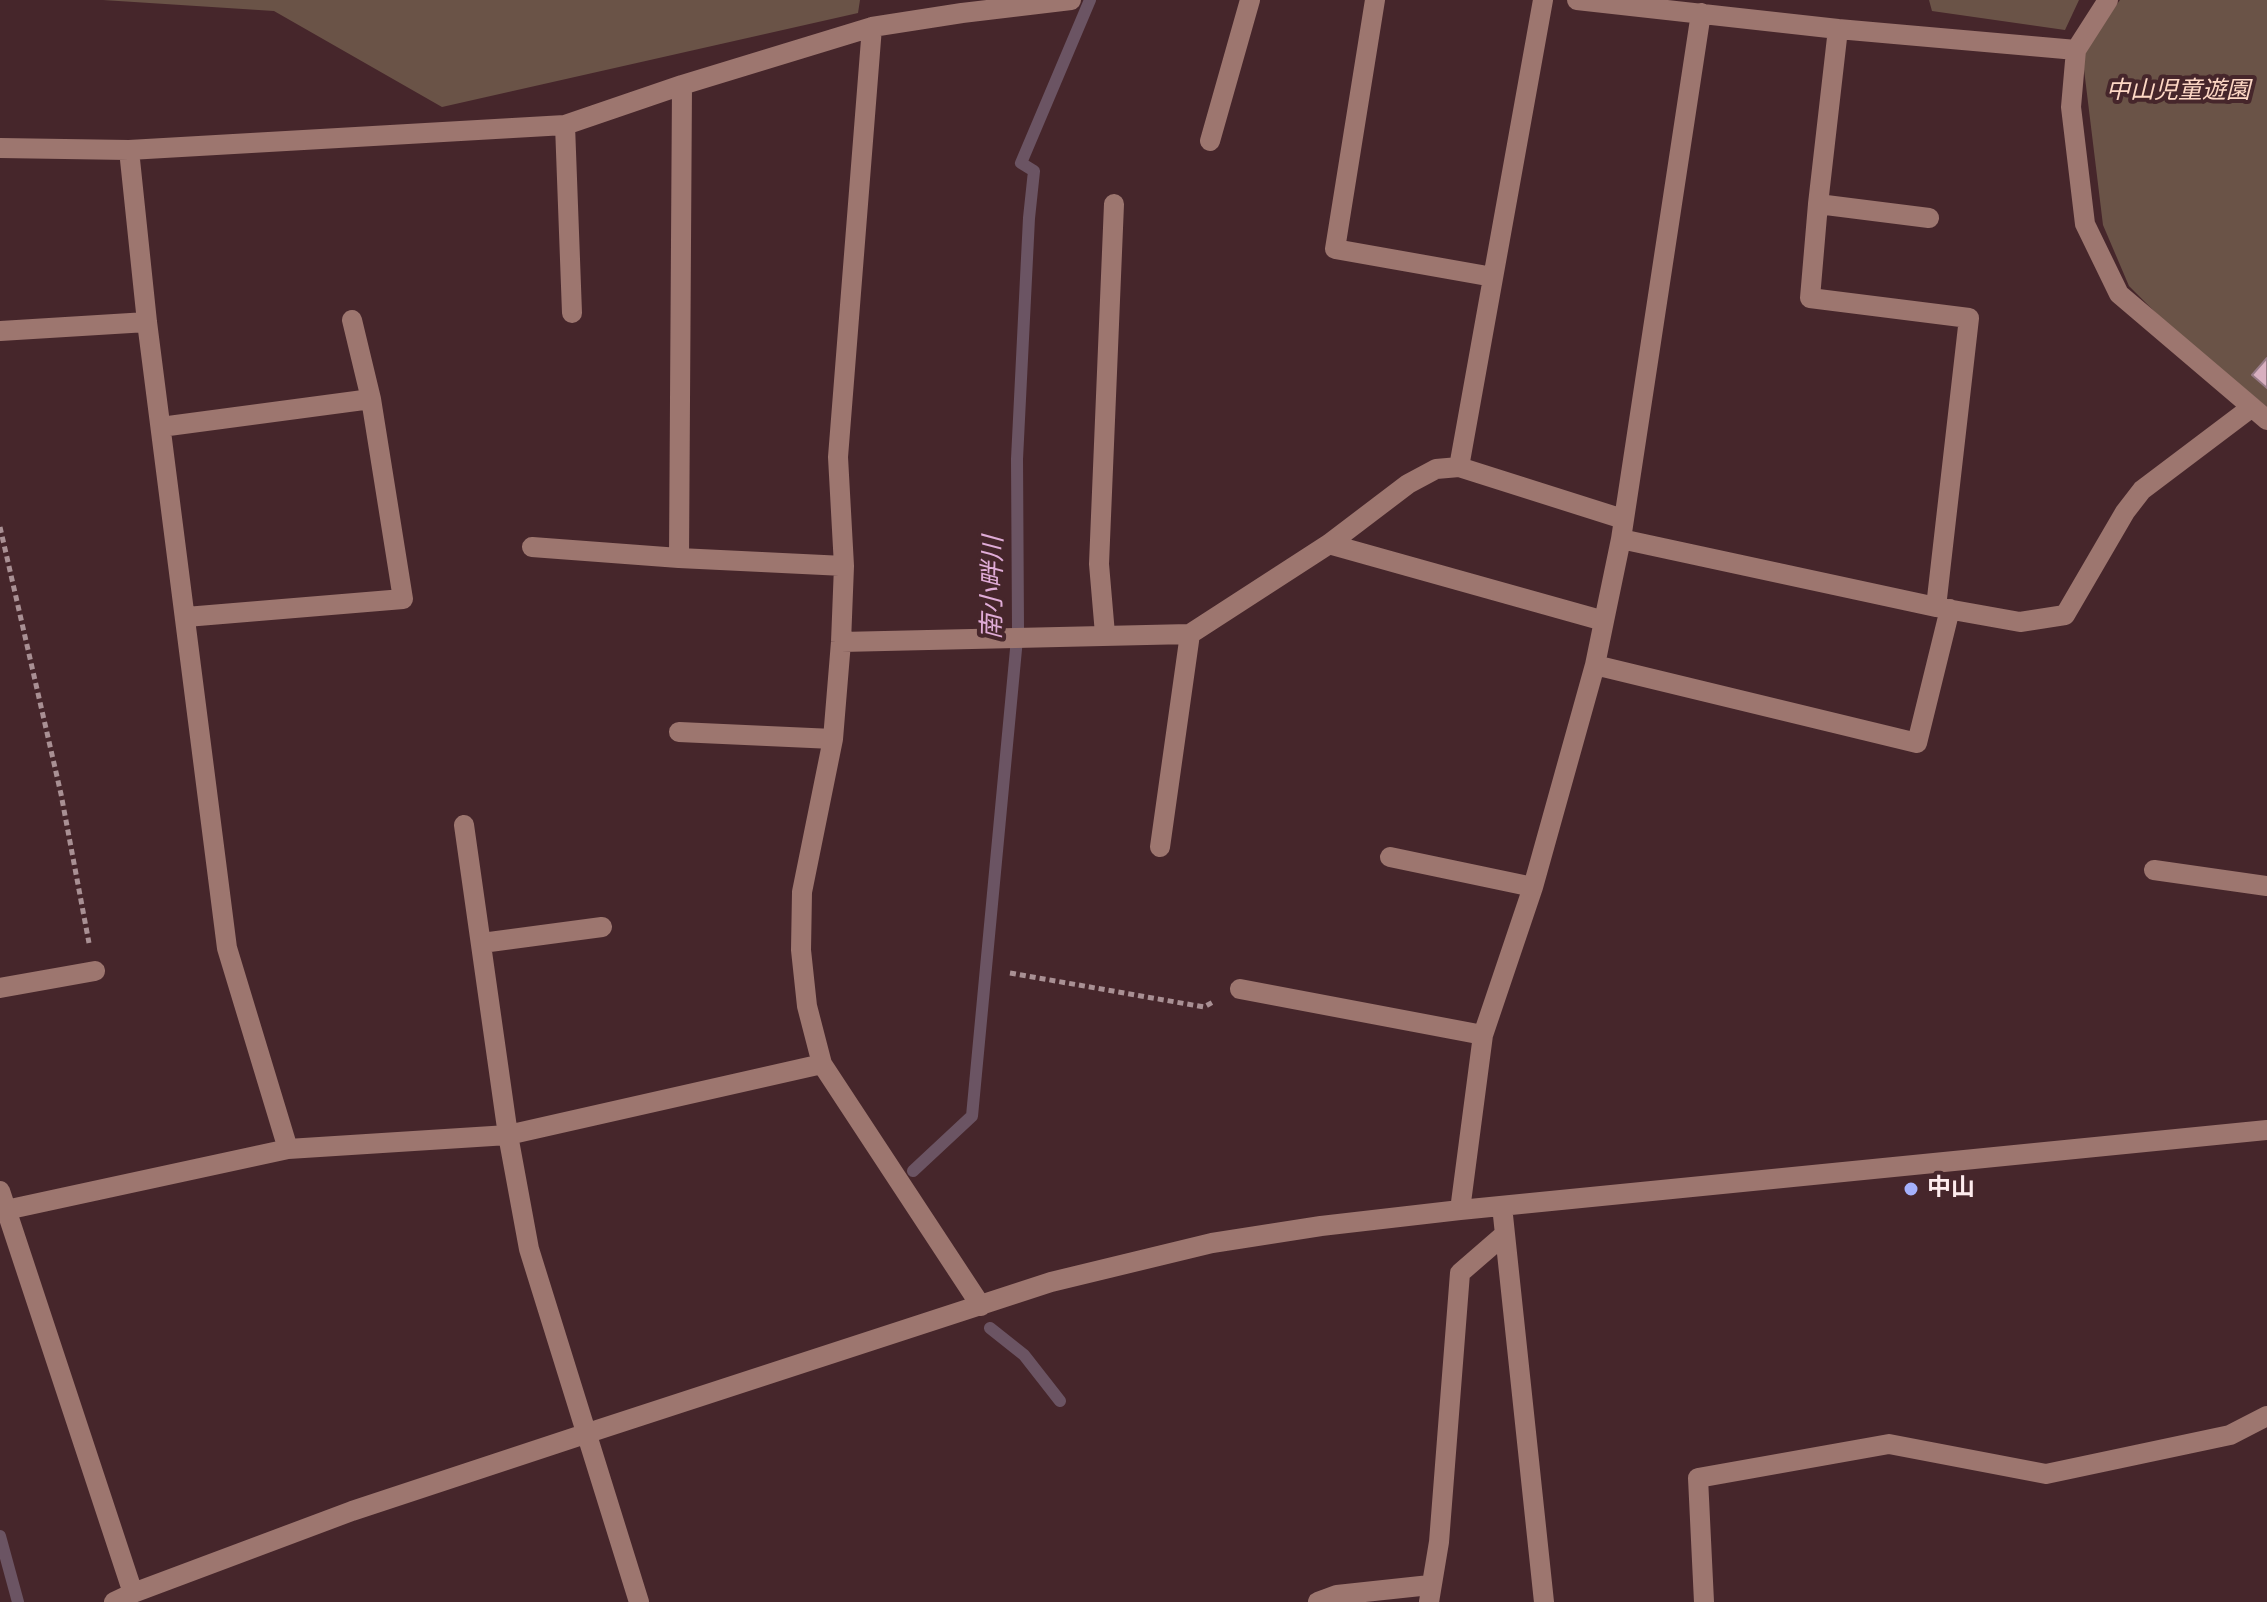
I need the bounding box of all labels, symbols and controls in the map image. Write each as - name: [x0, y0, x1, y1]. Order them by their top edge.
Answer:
- park label: 中山児童遊園: [2106, 78, 2250, 106]
- water label: 南小畔川: [977, 536, 1011, 640]
- place label: 中山: [1927, 1175, 1975, 1203]
- marker: 中山: [1902, 1180, 1920, 1198]

